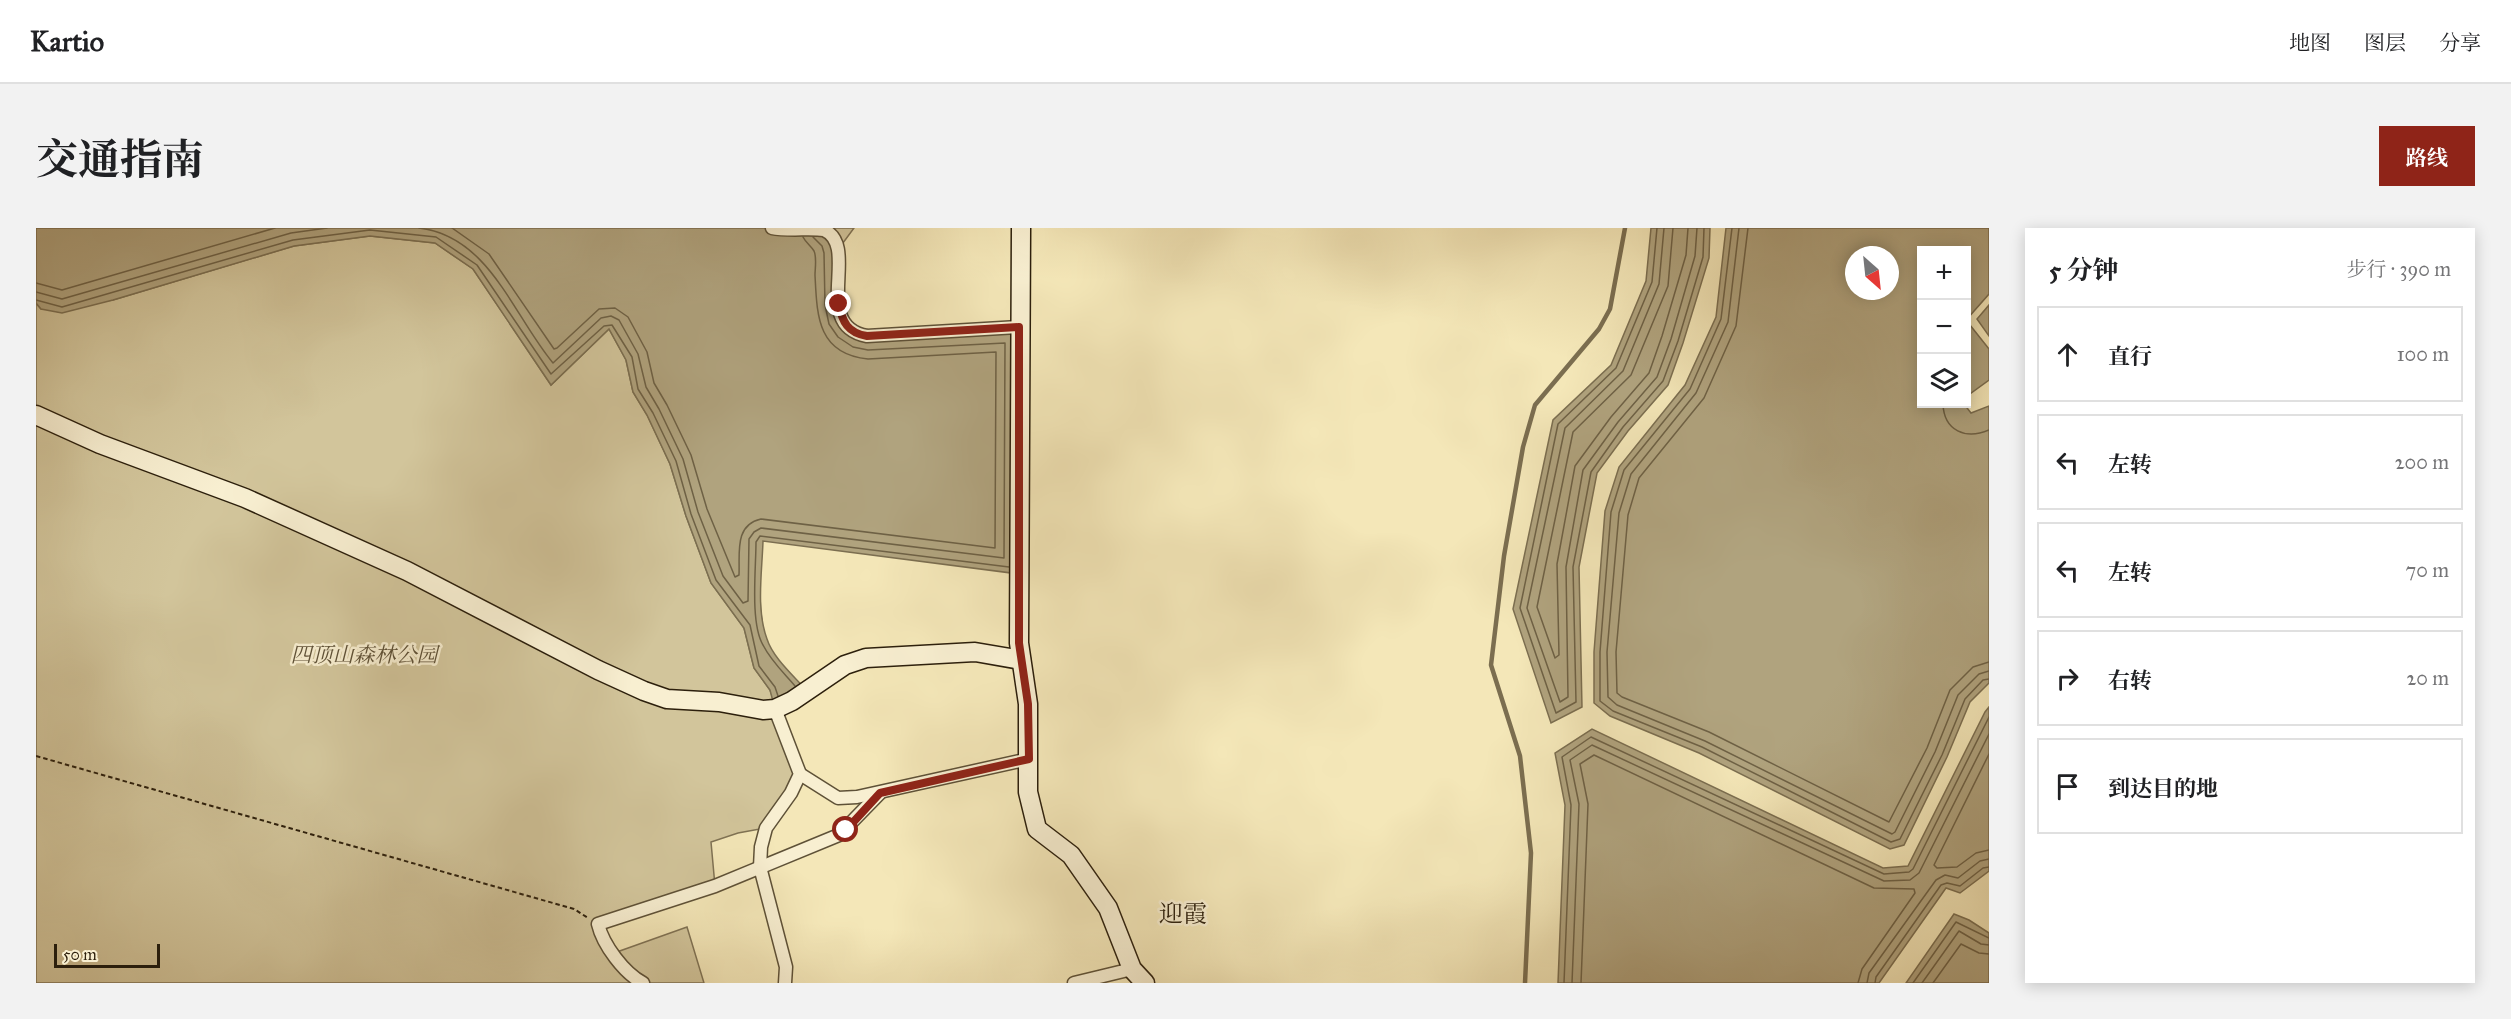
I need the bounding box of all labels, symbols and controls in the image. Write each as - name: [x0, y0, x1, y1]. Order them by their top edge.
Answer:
- text: Kartio: [30, 24, 104, 59]
- text: 地图: [2289, 30, 2331, 56]
- text: 图层: [2364, 30, 2406, 56]
- text: 分享: [2439, 30, 2481, 56]
- button: 路线: [2379, 126, 2475, 186]
- text: 交通指南: [36, 134, 204, 186]
- north arrow: [1845, 246, 1899, 300]
- map controls: [1917, 246, 1971, 408]
- button: +: [1917, 246, 1971, 300]
- text: 5 分钟: [2049, 254, 2119, 286]
- text: 步行 · 390 m: [2347, 257, 2451, 281]
- route end: [825, 290, 851, 316]
- button: −: [1917, 300, 1971, 354]
- icon: ahead: [2051, 338, 2084, 371]
- text: 100 m: [2397, 342, 2449, 366]
- text: 直行: [2108, 343, 2152, 370]
- button: layers: [1917, 354, 1971, 408]
- icon: left: [2051, 446, 2084, 479]
- text: 200 m: [2395, 450, 2449, 474]
- text: 左转: [2108, 451, 2152, 478]
- icon: left: [2051, 554, 2084, 587]
- text: 70 m: [2406, 558, 2449, 582]
- text: 左转: [2108, 559, 2152, 586]
- park label: 四顶山森林公园: [291, 642, 440, 668]
- icon: right: [2051, 662, 2084, 695]
- text: 20 m: [2406, 666, 2449, 690]
- text: 右转: [2108, 667, 2152, 694]
- icon: arrive: [2051, 770, 2084, 803]
- text: 到达目的地: [2108, 775, 2218, 802]
- route start: [832, 816, 858, 842]
- district label: 迎霞: [1159, 899, 1207, 929]
- scale bar: [54, 941, 160, 968]
- text: 50 m: [63, 945, 97, 964]

